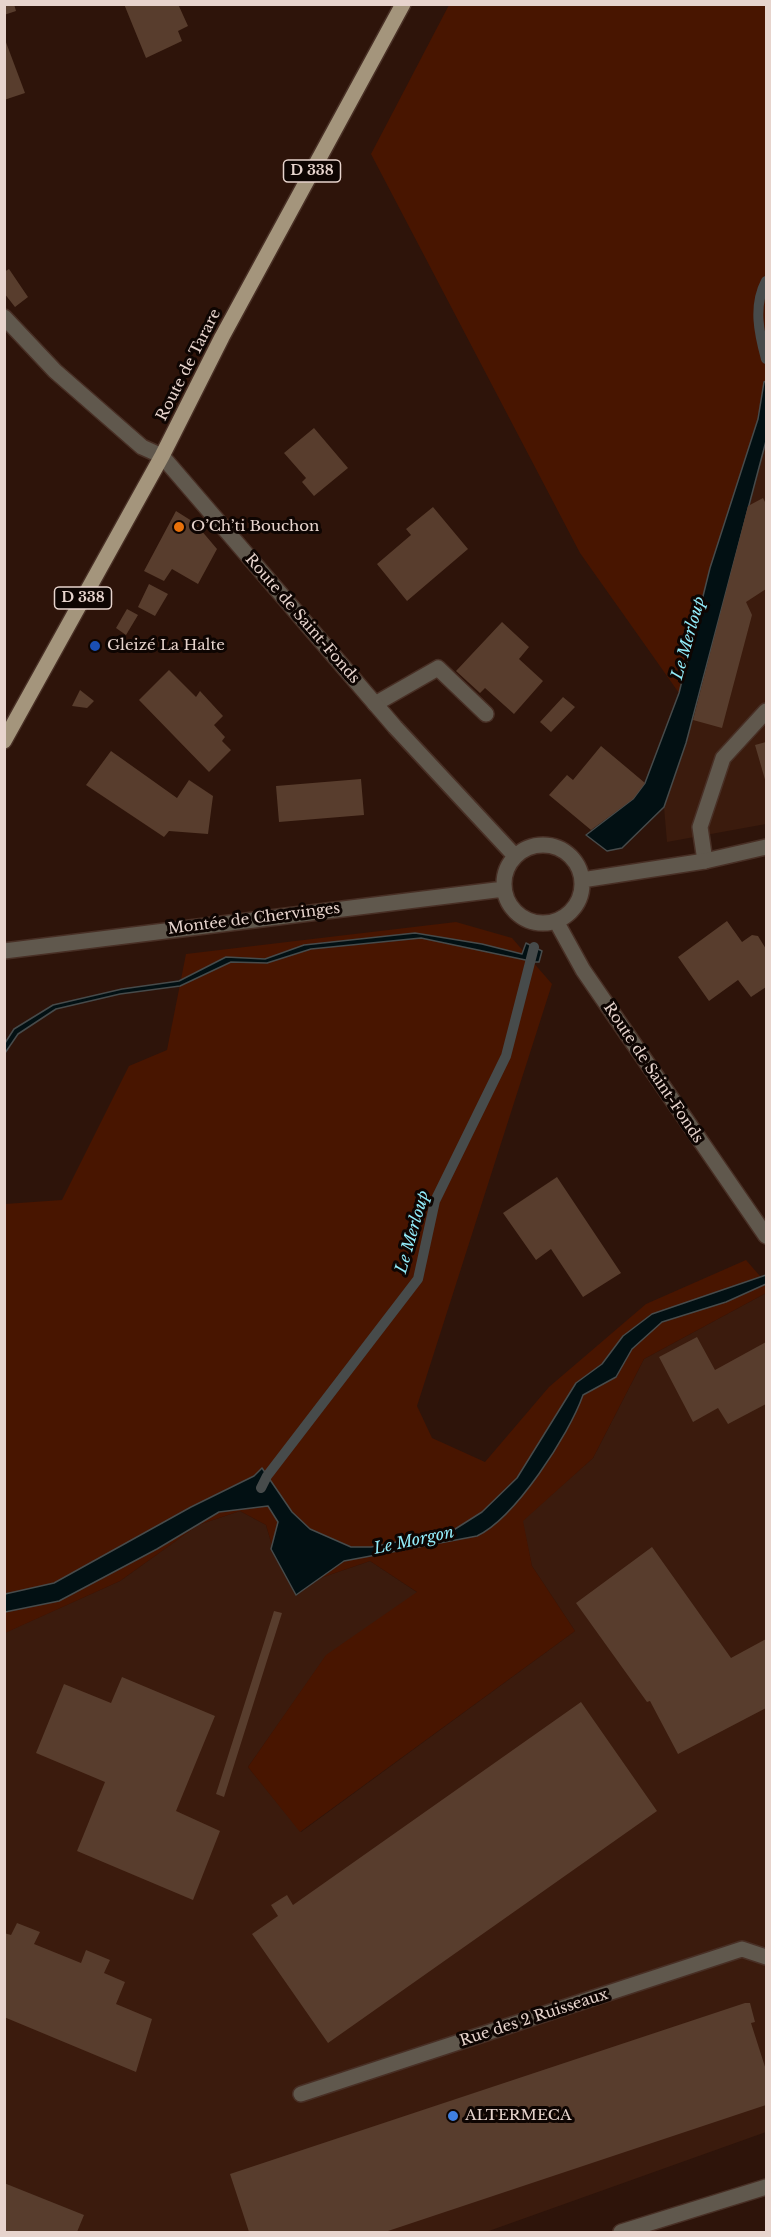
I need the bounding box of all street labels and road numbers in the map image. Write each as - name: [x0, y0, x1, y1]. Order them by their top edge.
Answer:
- road number: D 338: [284, 160, 340, 182]
- street label: Route de Tarare: [153, 306, 225, 424]
- street label: Route de Saint-Fonds: [241, 551, 363, 687]
- road number: D 338: [54, 587, 112, 609]
- street label: Montée de Chervinges: [167, 900, 341, 938]
- street label: Route de Saint-Fonds: [599, 999, 707, 1147]
- street label: Rue des 2 Ruisseaux: [458, 1986, 610, 2050]

